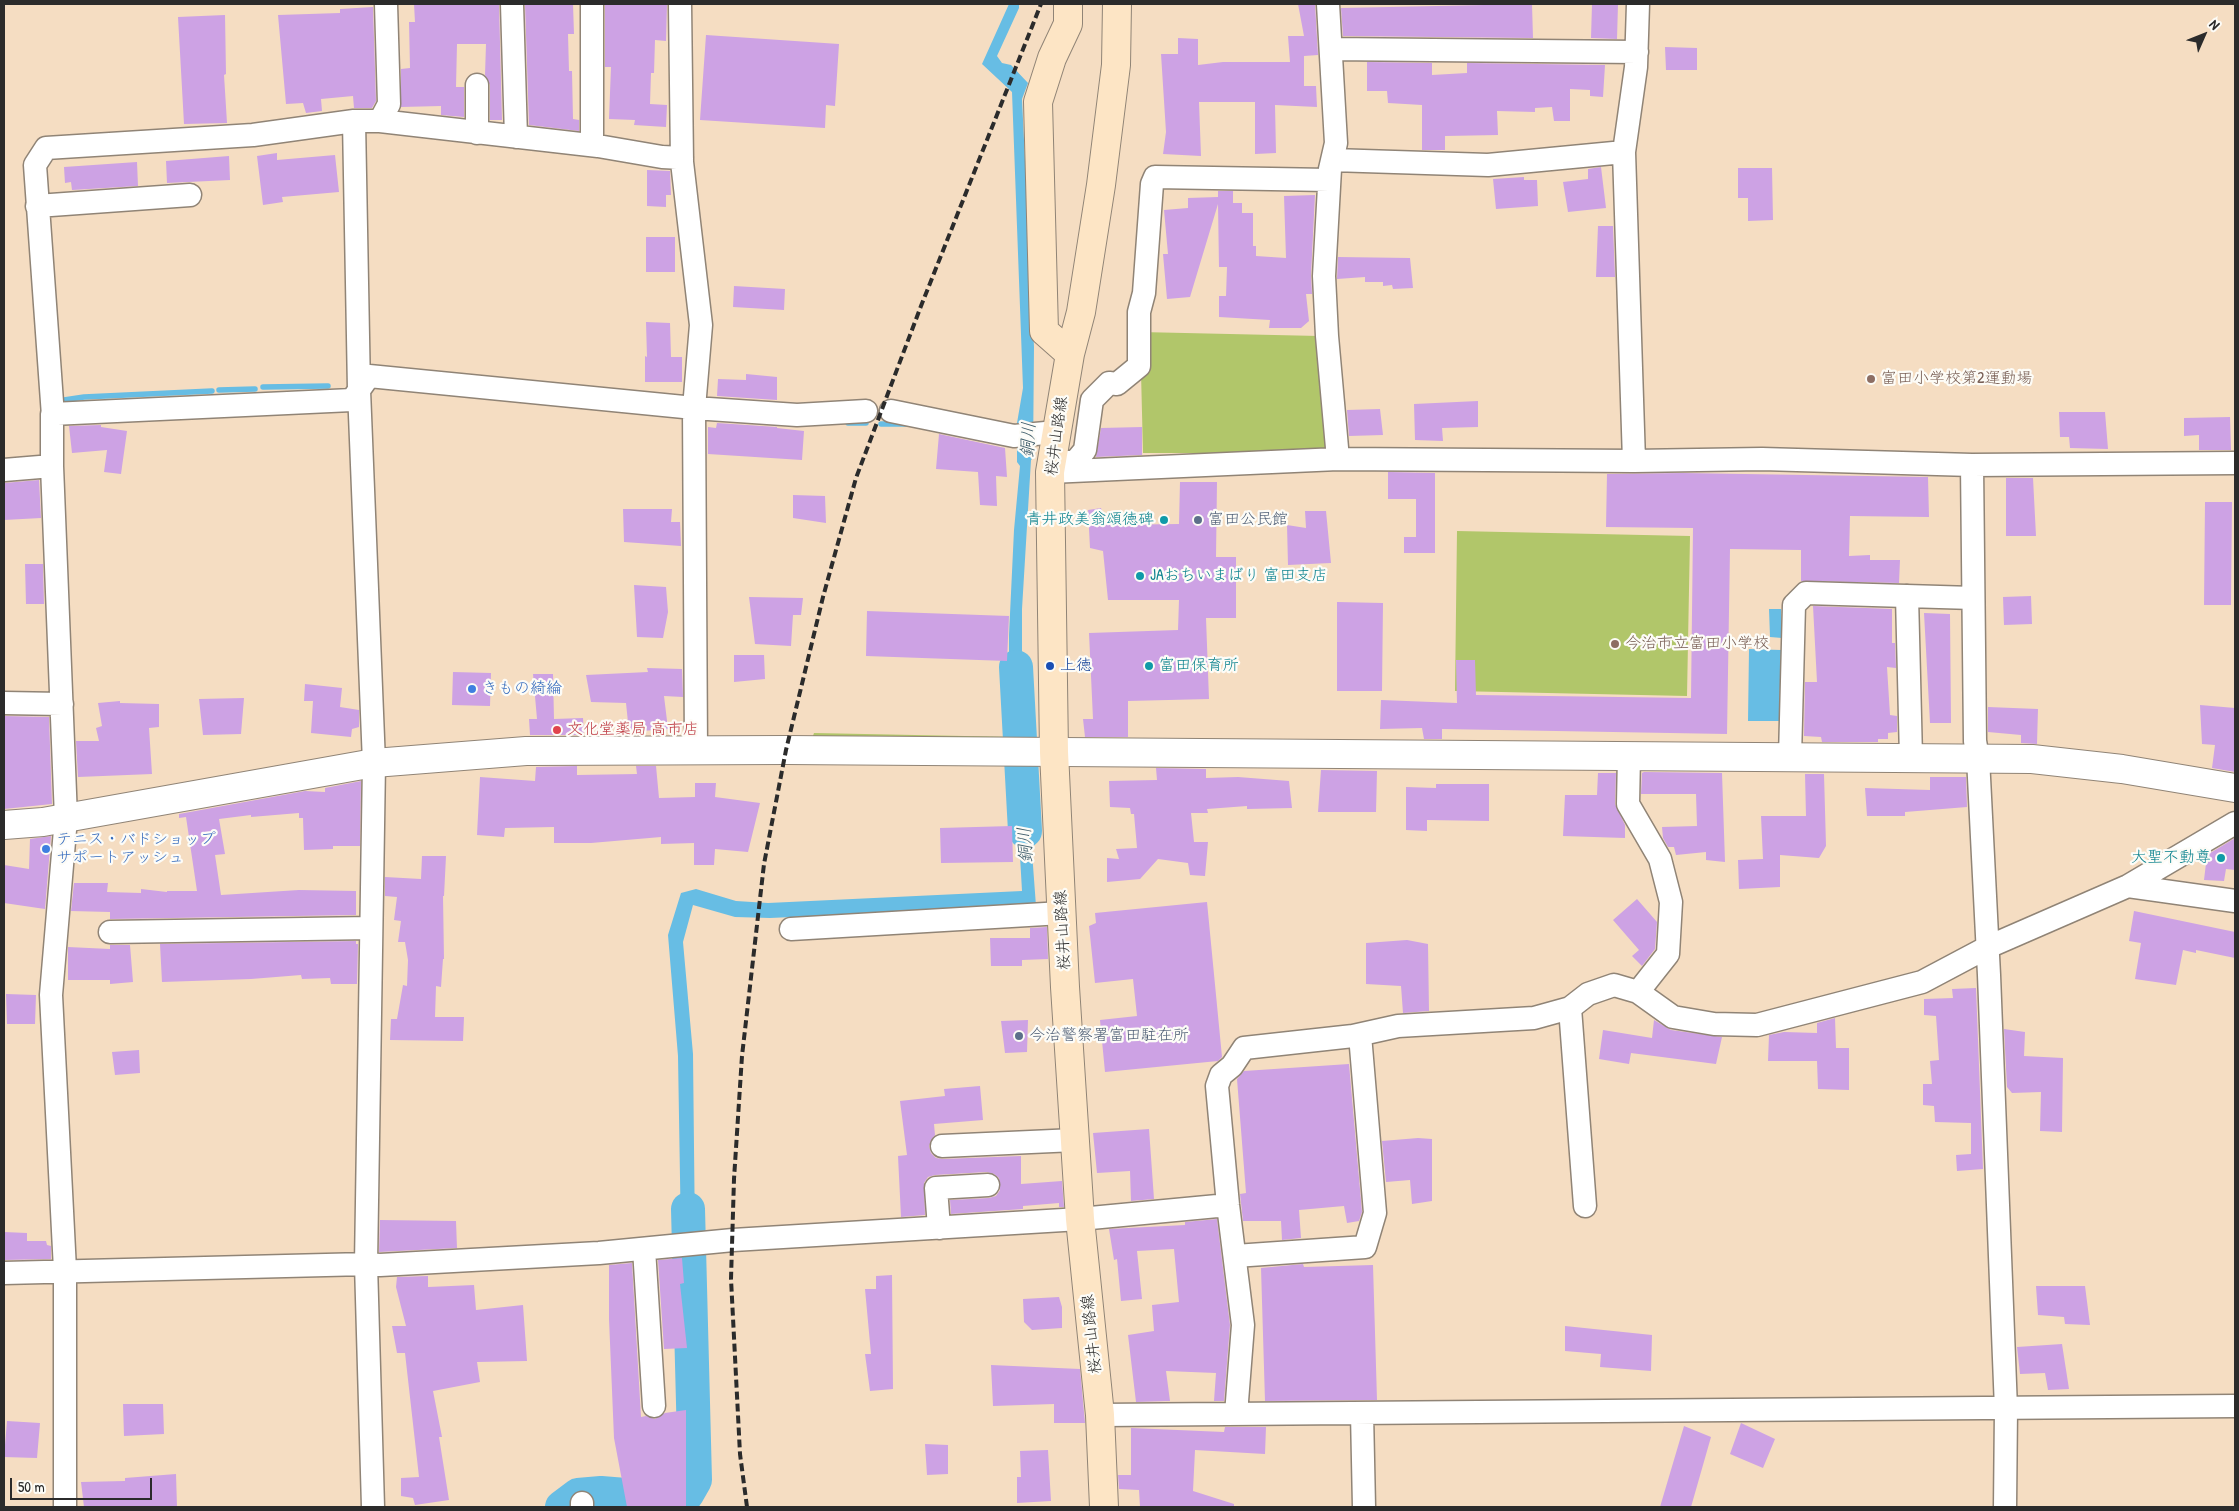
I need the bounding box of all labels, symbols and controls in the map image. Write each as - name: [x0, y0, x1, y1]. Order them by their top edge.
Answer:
- north arrow: [2179, 10, 2229, 60]
- text: N: [2206, 15, 2225, 34]
- place label: 富田小学校第2運動場: [1881, 369, 2032, 389]
- marker: 富田小学校第2運動場: [1865, 373, 1877, 385]
- street label: 桜井山路線: [1042, 395, 1072, 477]
- water label: 銅川: [1017, 421, 1041, 459]
- place label: 青井政美翁頌徳碑: [1026, 510, 1154, 530]
- place label: 富田公民館: [1208, 510, 1288, 530]
- marker: 青井政美翁頌徳碑: [1158, 514, 1170, 526]
- marker: 富田公民館: [1192, 514, 1204, 526]
- place label: JAおちいまばり 富田支店: [1150, 566, 1327, 586]
- marker: JAおちいまばり 富田支店: [1134, 570, 1146, 582]
- place label: 今治市立富田小学校: [1625, 634, 1769, 654]
- marker: 今治市立富田小学校: [1609, 638, 1621, 650]
- place label: 上徳: [1060, 656, 1092, 676]
- place label: 富田保育所: [1159, 656, 1239, 676]
- marker: 上徳: [1044, 660, 1056, 672]
- marker: 富田保育所: [1143, 660, 1155, 672]
- place label: きもの綺綸: [482, 679, 562, 699]
- marker: きもの綺綸: [466, 683, 478, 695]
- place label: 文化堂薬局 高市店: [567, 720, 699, 740]
- marker: 文化堂薬局 高市店: [551, 724, 563, 736]
- water label: 銅川: [1014, 826, 1038, 864]
- place label: テニス・バドショップ サポートアッシュ: [56, 830, 216, 868]
- marker: テニス・バドショップ サポートアッシュ: [40, 843, 52, 855]
- place label: 大聖不動尊: [2131, 848, 2211, 868]
- marker: 大聖不動尊: [2215, 852, 2227, 864]
- street label: 桜井山路線: [1051, 890, 1075, 970]
- place label: 今治警察署富田駐在所: [1029, 1026, 1189, 1046]
- marker: 今治警察署富田駐在所: [1013, 1030, 1025, 1042]
- street label: 桜井山路線: [1078, 1293, 1106, 1375]
- scale bar: [12, 1468, 155, 1500]
- text: 50 m: [18, 1476, 45, 1497]

